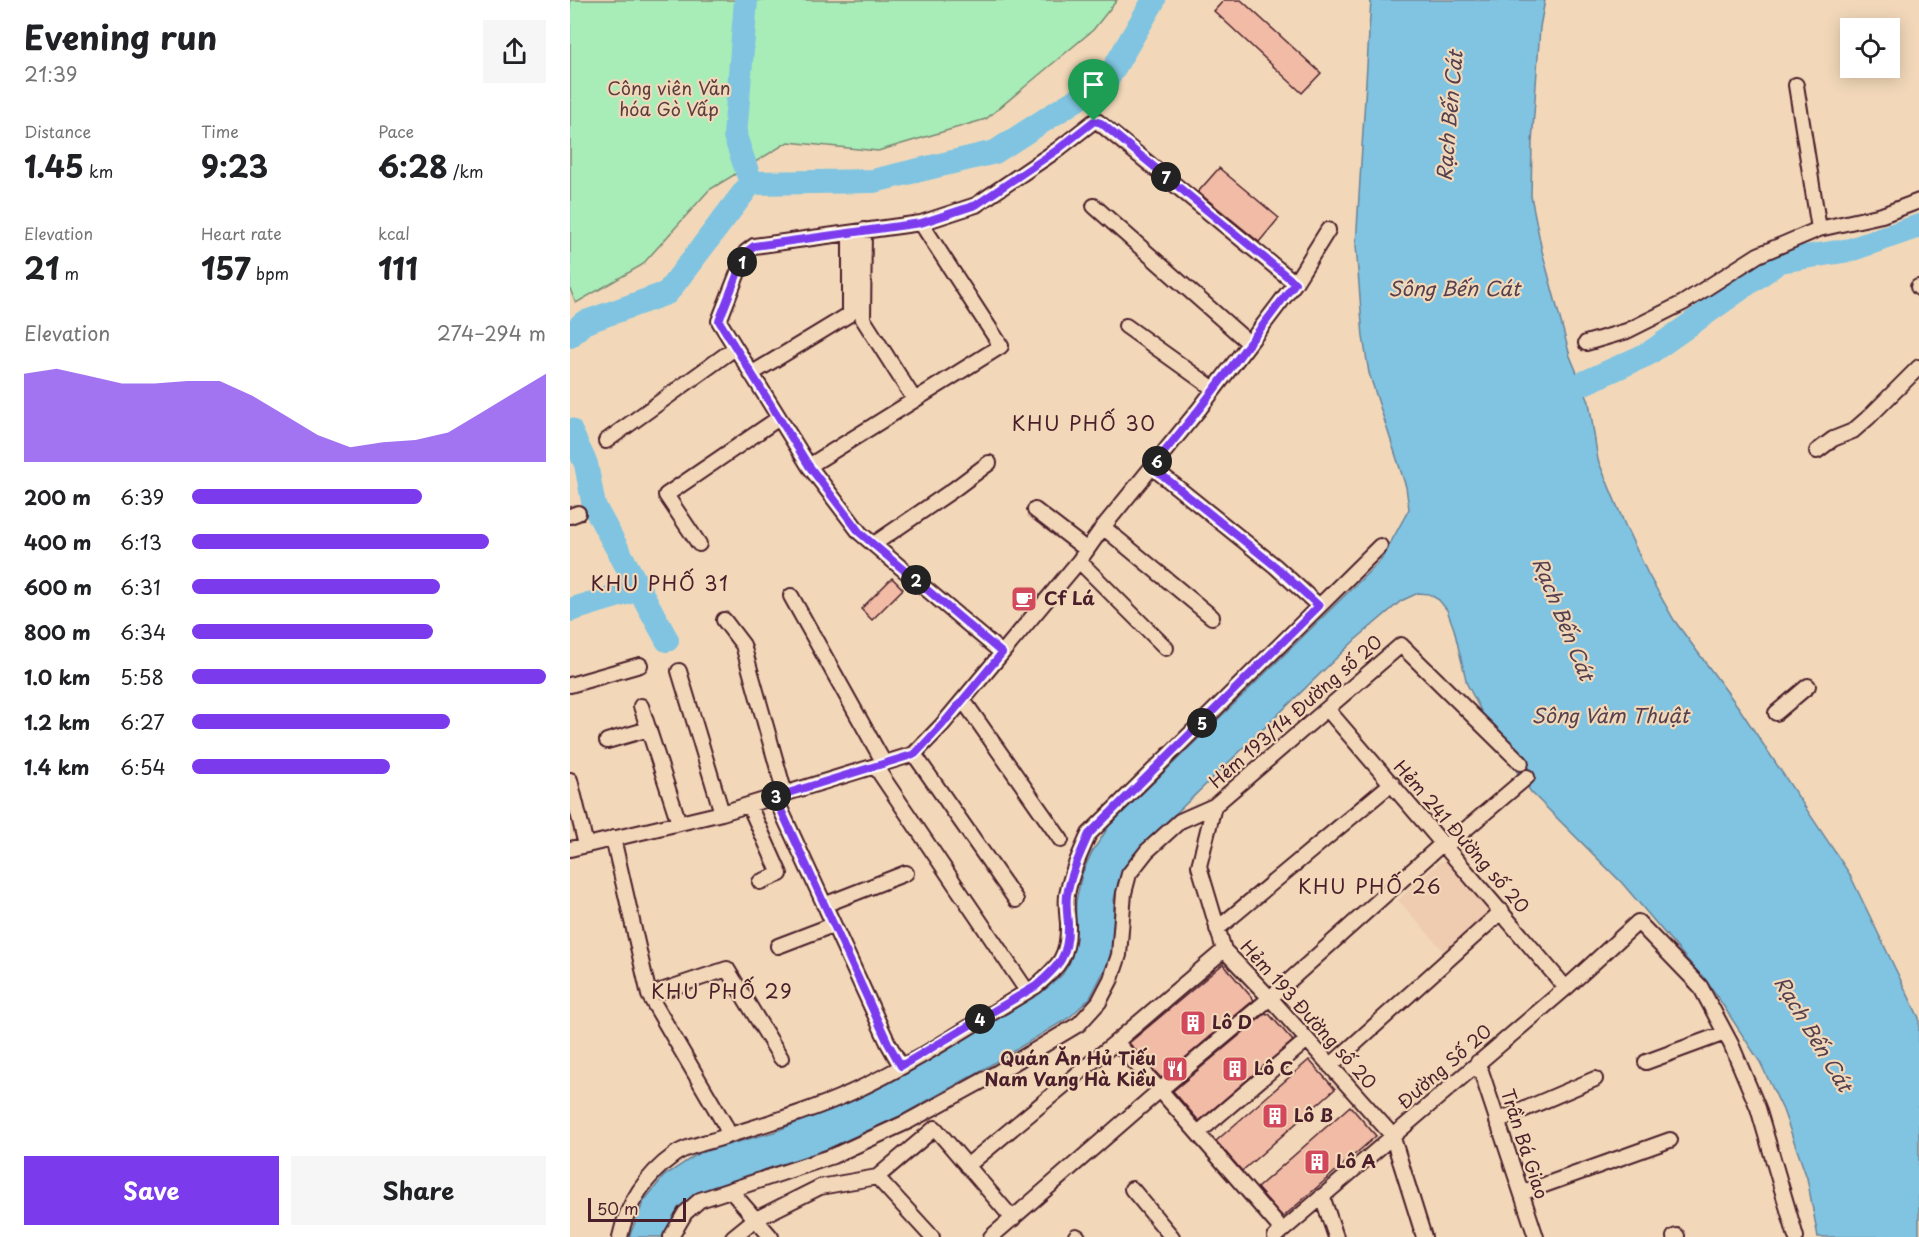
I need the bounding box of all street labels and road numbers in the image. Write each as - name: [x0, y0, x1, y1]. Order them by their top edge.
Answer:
- street label: Hẻm 193/14 Đường số 20: [1203, 628, 1388, 794]
- street label: Hẻm 241 Đường số 20: [1388, 754, 1536, 918]
- street label: Hẻm 193 Đường số 20: [1235, 933, 1384, 1095]
- street label: Đường Số 20: [1391, 1017, 1497, 1114]
- street label: Trần Bá Giao: [1495, 1085, 1556, 1202]

